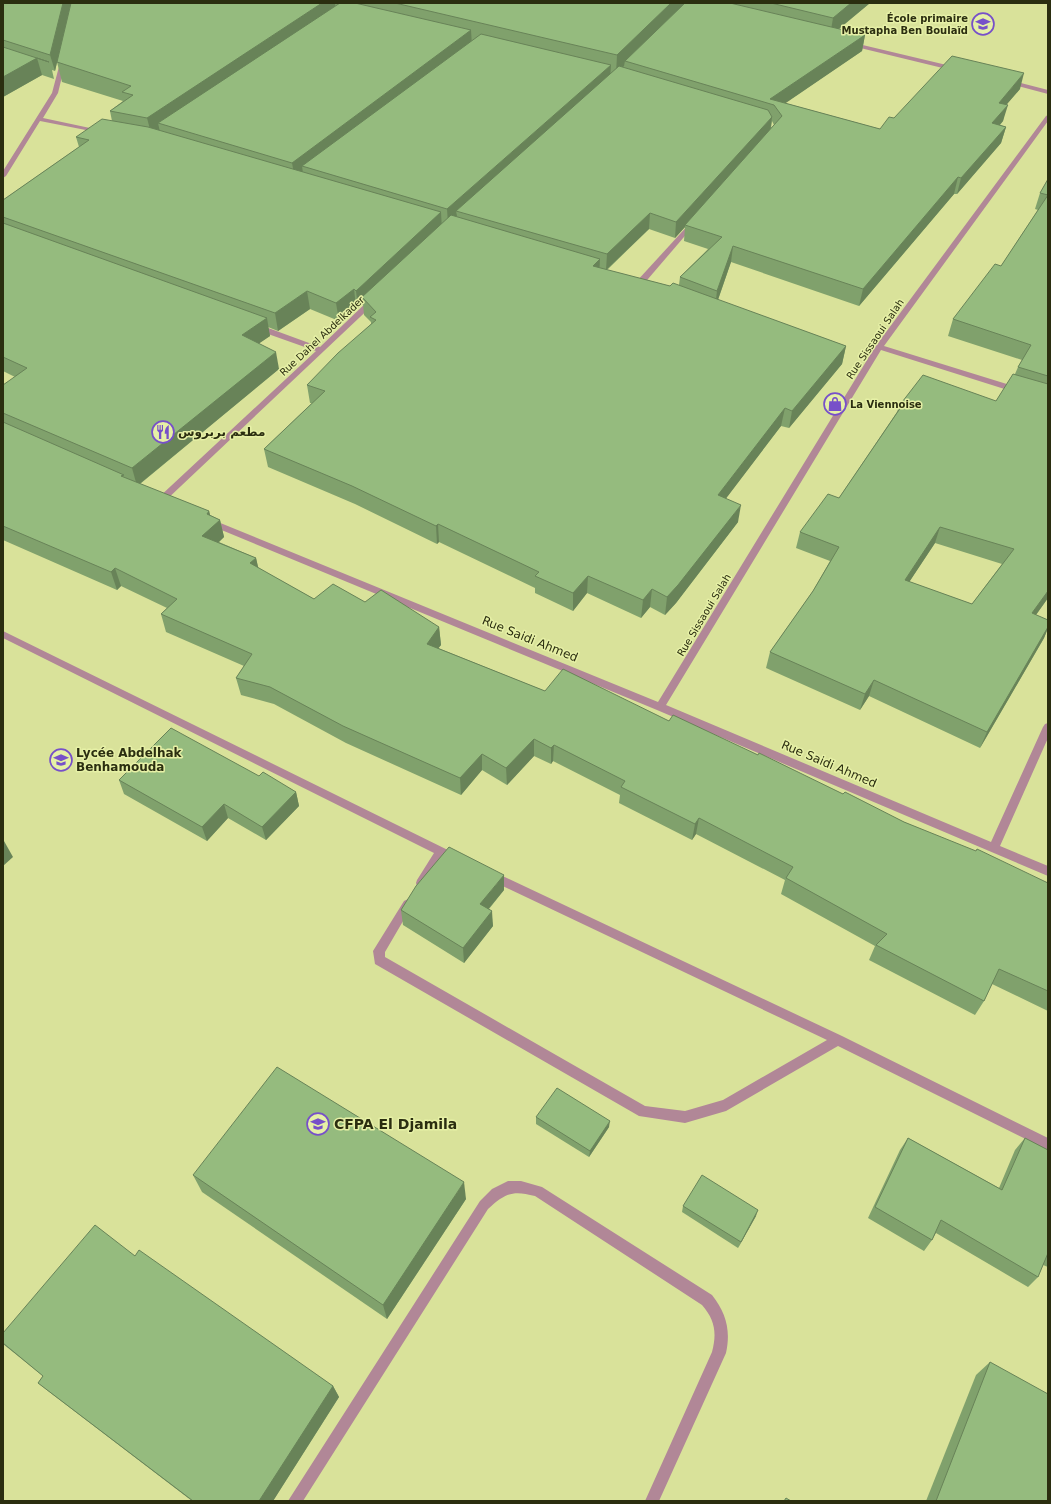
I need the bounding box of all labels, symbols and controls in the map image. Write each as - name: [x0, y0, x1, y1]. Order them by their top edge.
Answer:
- school or university icon: École primaire Mustapha Ben Boulaïd: [970, 11, 996, 37]
- place label: École primaire Mustapha Ben Boulaïd: [842, 12, 968, 36]
- street label: Rue Dahel Abdelkader: [278, 293, 367, 378]
- street label: Rue Sissaoui Salah: [844, 297, 906, 381]
- shop icon: La Viennoise: [822, 391, 848, 417]
- place label: La Viennoise: [850, 399, 922, 410]
- restaurant icon: مطعم بربروس: [150, 419, 176, 445]
- place label: مطعم بربروس: [178, 425, 265, 440]
- street label: Rue Sissaoui Salah: [675, 572, 733, 658]
- street label: Rue Saidi Ahmed: [480, 613, 580, 665]
- street label: Rue Saidi Ahmed: [779, 738, 879, 790]
- place label: Lycée Abdelhak Benhamouda: [76, 746, 183, 774]
- school or university icon: Lycée Abdelhak Benhamouda: [48, 747, 74, 773]
- school or university icon: CFPA El Djamila: [305, 1111, 331, 1137]
- place label: CFPA El Djamila: [334, 1116, 457, 1132]

